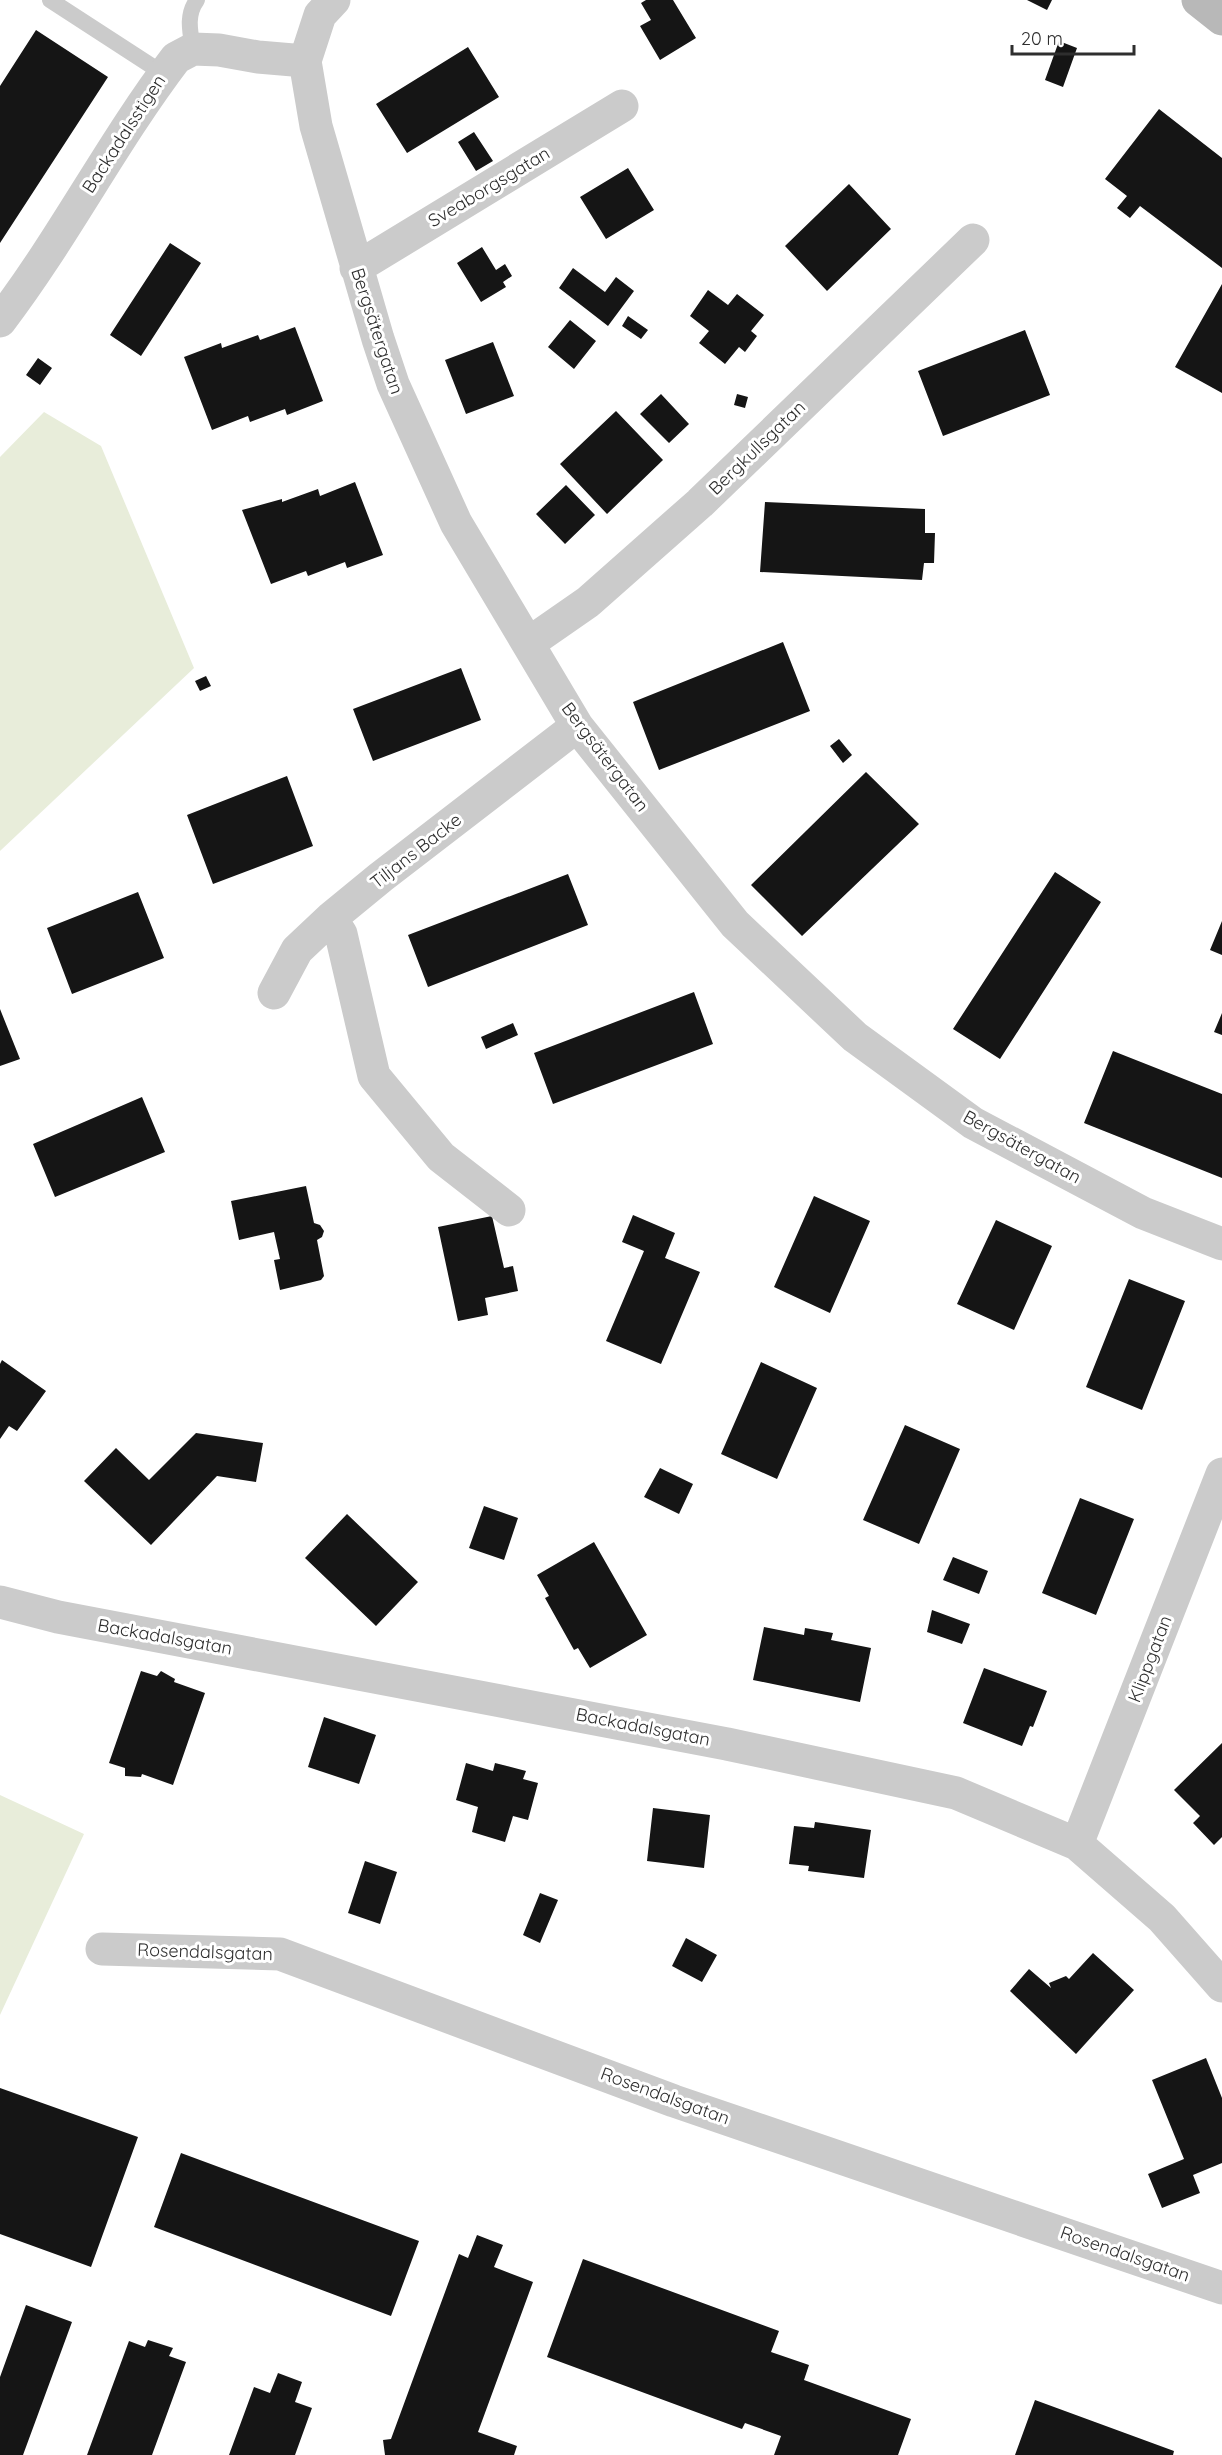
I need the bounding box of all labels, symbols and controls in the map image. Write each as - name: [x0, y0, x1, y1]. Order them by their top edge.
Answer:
- scale bar: [1012, 18, 1134, 56]
- text: 20 m: [1021, 27, 1063, 50]
- street label: Backadalsstigen: [77, 70, 170, 197]
- street label: Sveaborgsgatan: [424, 141, 554, 232]
- street label: Bergsätergatan: [346, 265, 409, 397]
- street label: Bergkullsgatan: [703, 396, 810, 500]
- street label: Bergsätergatan: [557, 697, 654, 816]
- street label: Tiljans Backe: [365, 808, 466, 893]
- street label: Bergsätergatan: [959, 1105, 1085, 1188]
- street label: Klippgatan: [1122, 1612, 1177, 1706]
- street label: Backadalsgatan: [96, 1613, 234, 1660]
- street label: Backadalsgatan: [574, 1702, 712, 1751]
- street label: Rosendalsgatan: [137, 1938, 273, 1965]
- street label: Rosendalsgatan: [597, 2062, 733, 2130]
- street label: Rosendalsgatan: [1057, 2221, 1193, 2286]

